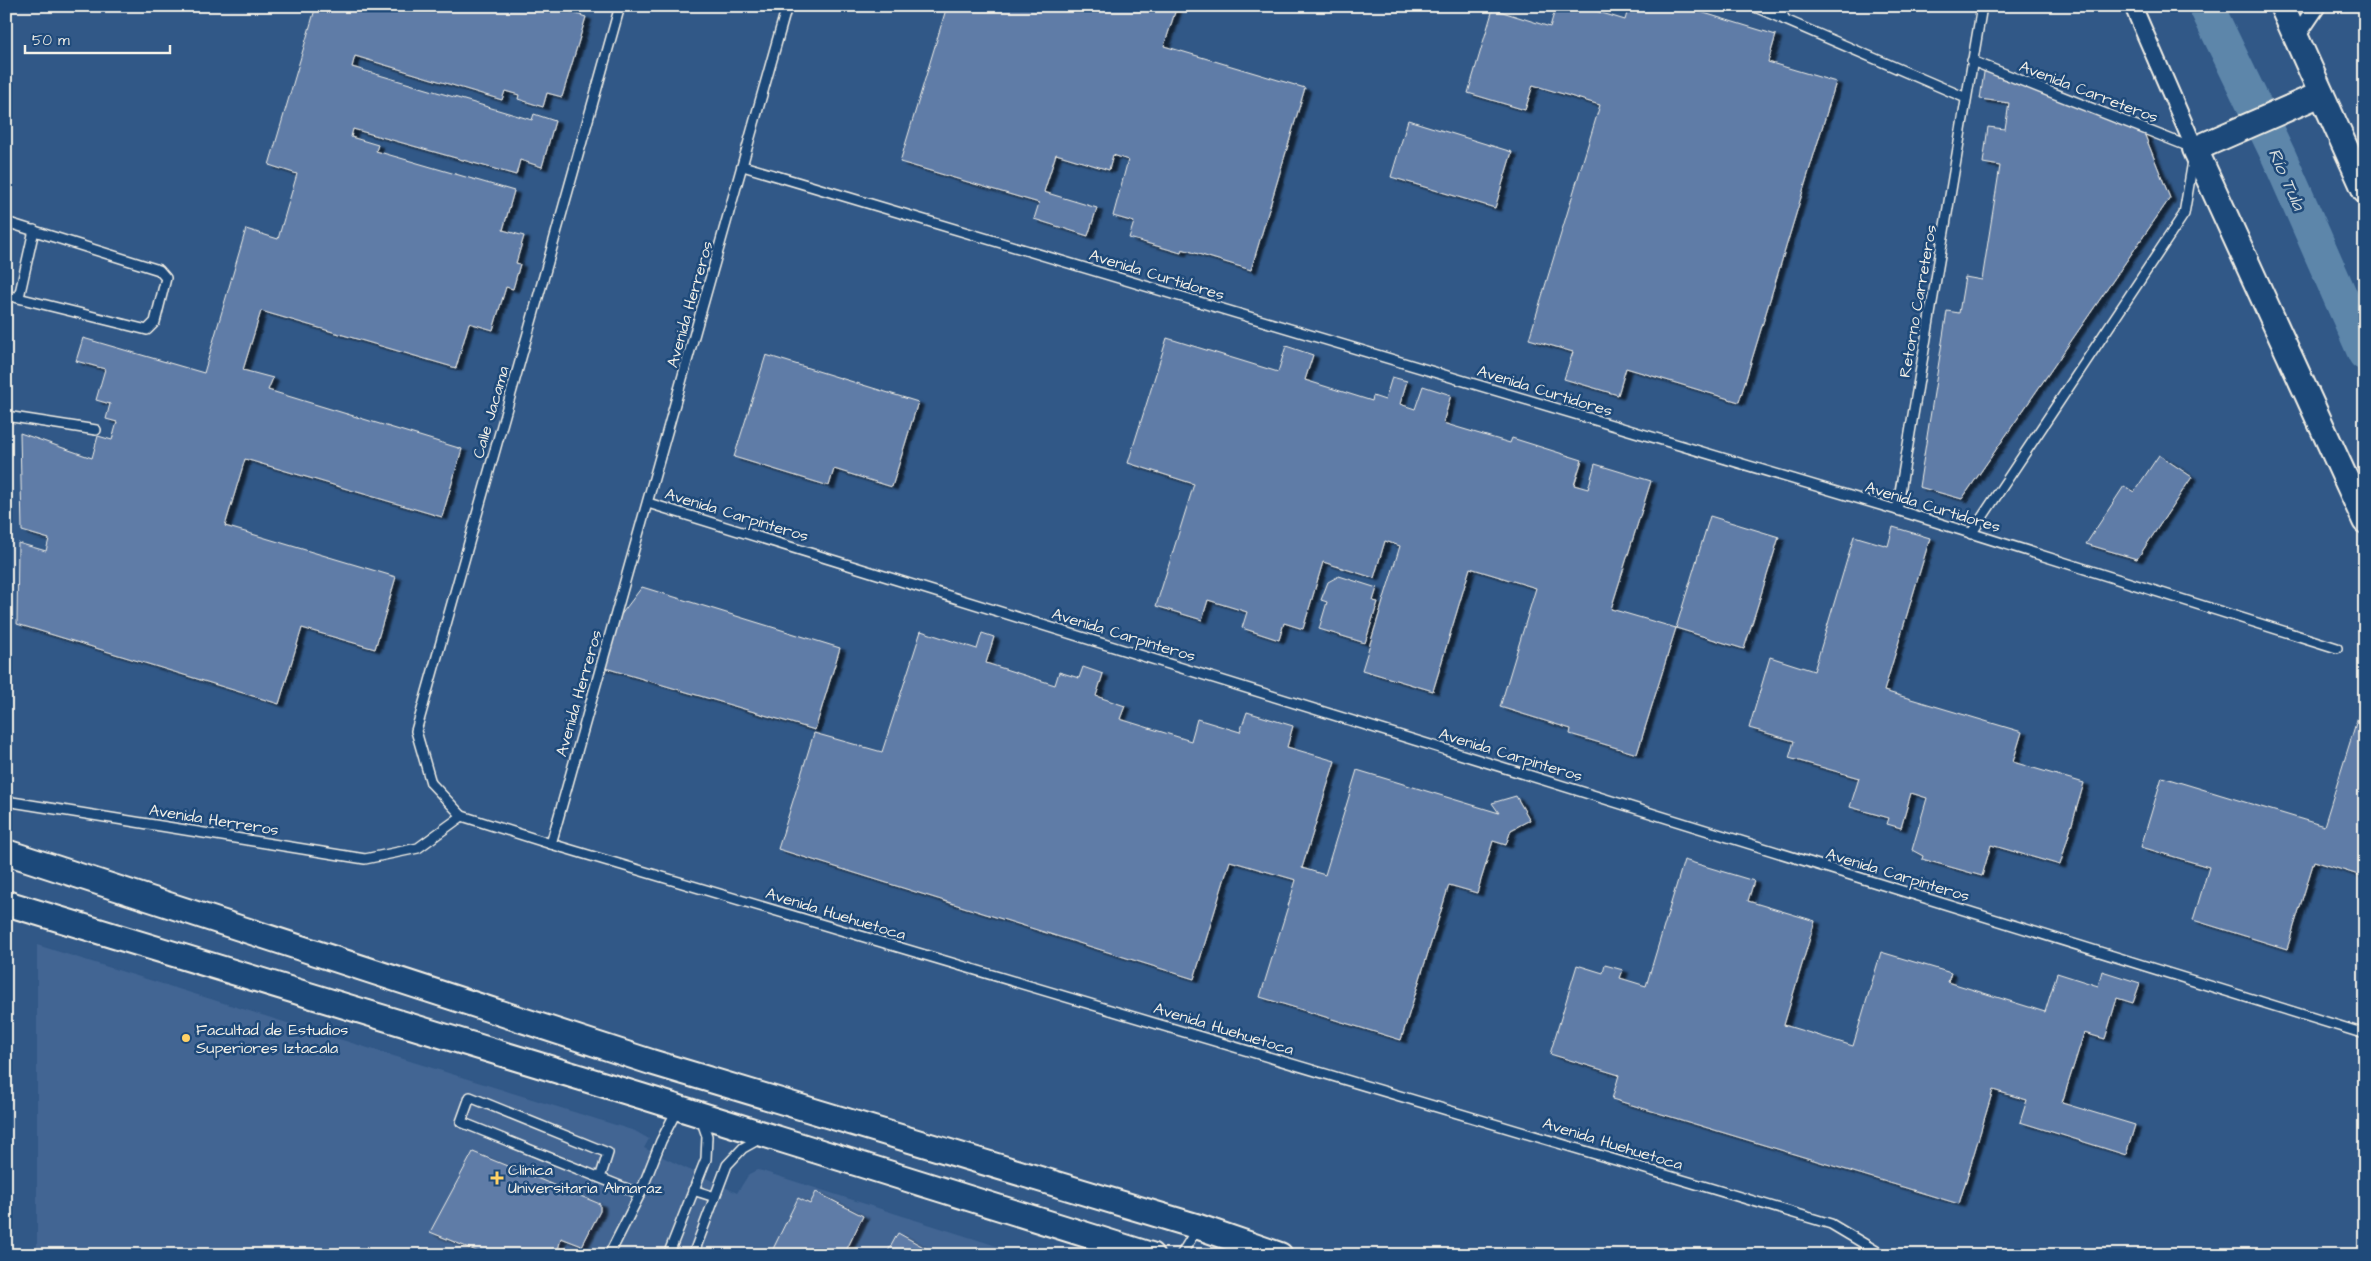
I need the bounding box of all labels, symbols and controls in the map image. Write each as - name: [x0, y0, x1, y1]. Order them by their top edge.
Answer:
- scale bar: [25, 22, 170, 54]
- text: 50 m: [32, 30, 70, 51]
- street label: Avenida Carreteros: [2016, 55, 2161, 129]
- water label: Río Tula: [2262, 144, 2312, 215]
- street label: Retorno Carreteros: [1894, 223, 1942, 379]
- street label: Avenida Herreros: [661, 238, 719, 370]
- street label: Avenida Curtidores: [1086, 244, 1227, 306]
- street label: Avenida Curtidores: [1474, 360, 1615, 422]
- street label: Calle Jacama: [467, 364, 515, 461]
- street label: Avenida Curtidores: [1862, 476, 2003, 538]
- street label: Avenida Carpinteros: [662, 483, 811, 547]
- street label: Avenida Carpinteros: [1049, 603, 1198, 667]
- street label: Avenida Herreros: [550, 627, 608, 759]
- street label: Avenida Carpinteros: [1436, 723, 1585, 787]
- street label: Avenida Herreros: [147, 799, 280, 841]
- street label: Avenida Carpinteros: [1823, 843, 1972, 907]
- street label: Avenida Huehuetoca: [763, 882, 908, 946]
- street label: Avenida Huehuetoca: [1151, 997, 1296, 1061]
- place label: Facultad de Estudios Superiores Iztacala: [196, 1019, 348, 1059]
- marker: Facultad de Estudios Superiores Iztacala: [180, 1032, 192, 1044]
- street label: Avenida Huehuetoca: [1540, 1112, 1685, 1176]
- place label: Clínica Universitaria Almaraz: [508, 1159, 662, 1199]
- marker: Clínica Universitaria Almaraz: [490, 1171, 504, 1185]

